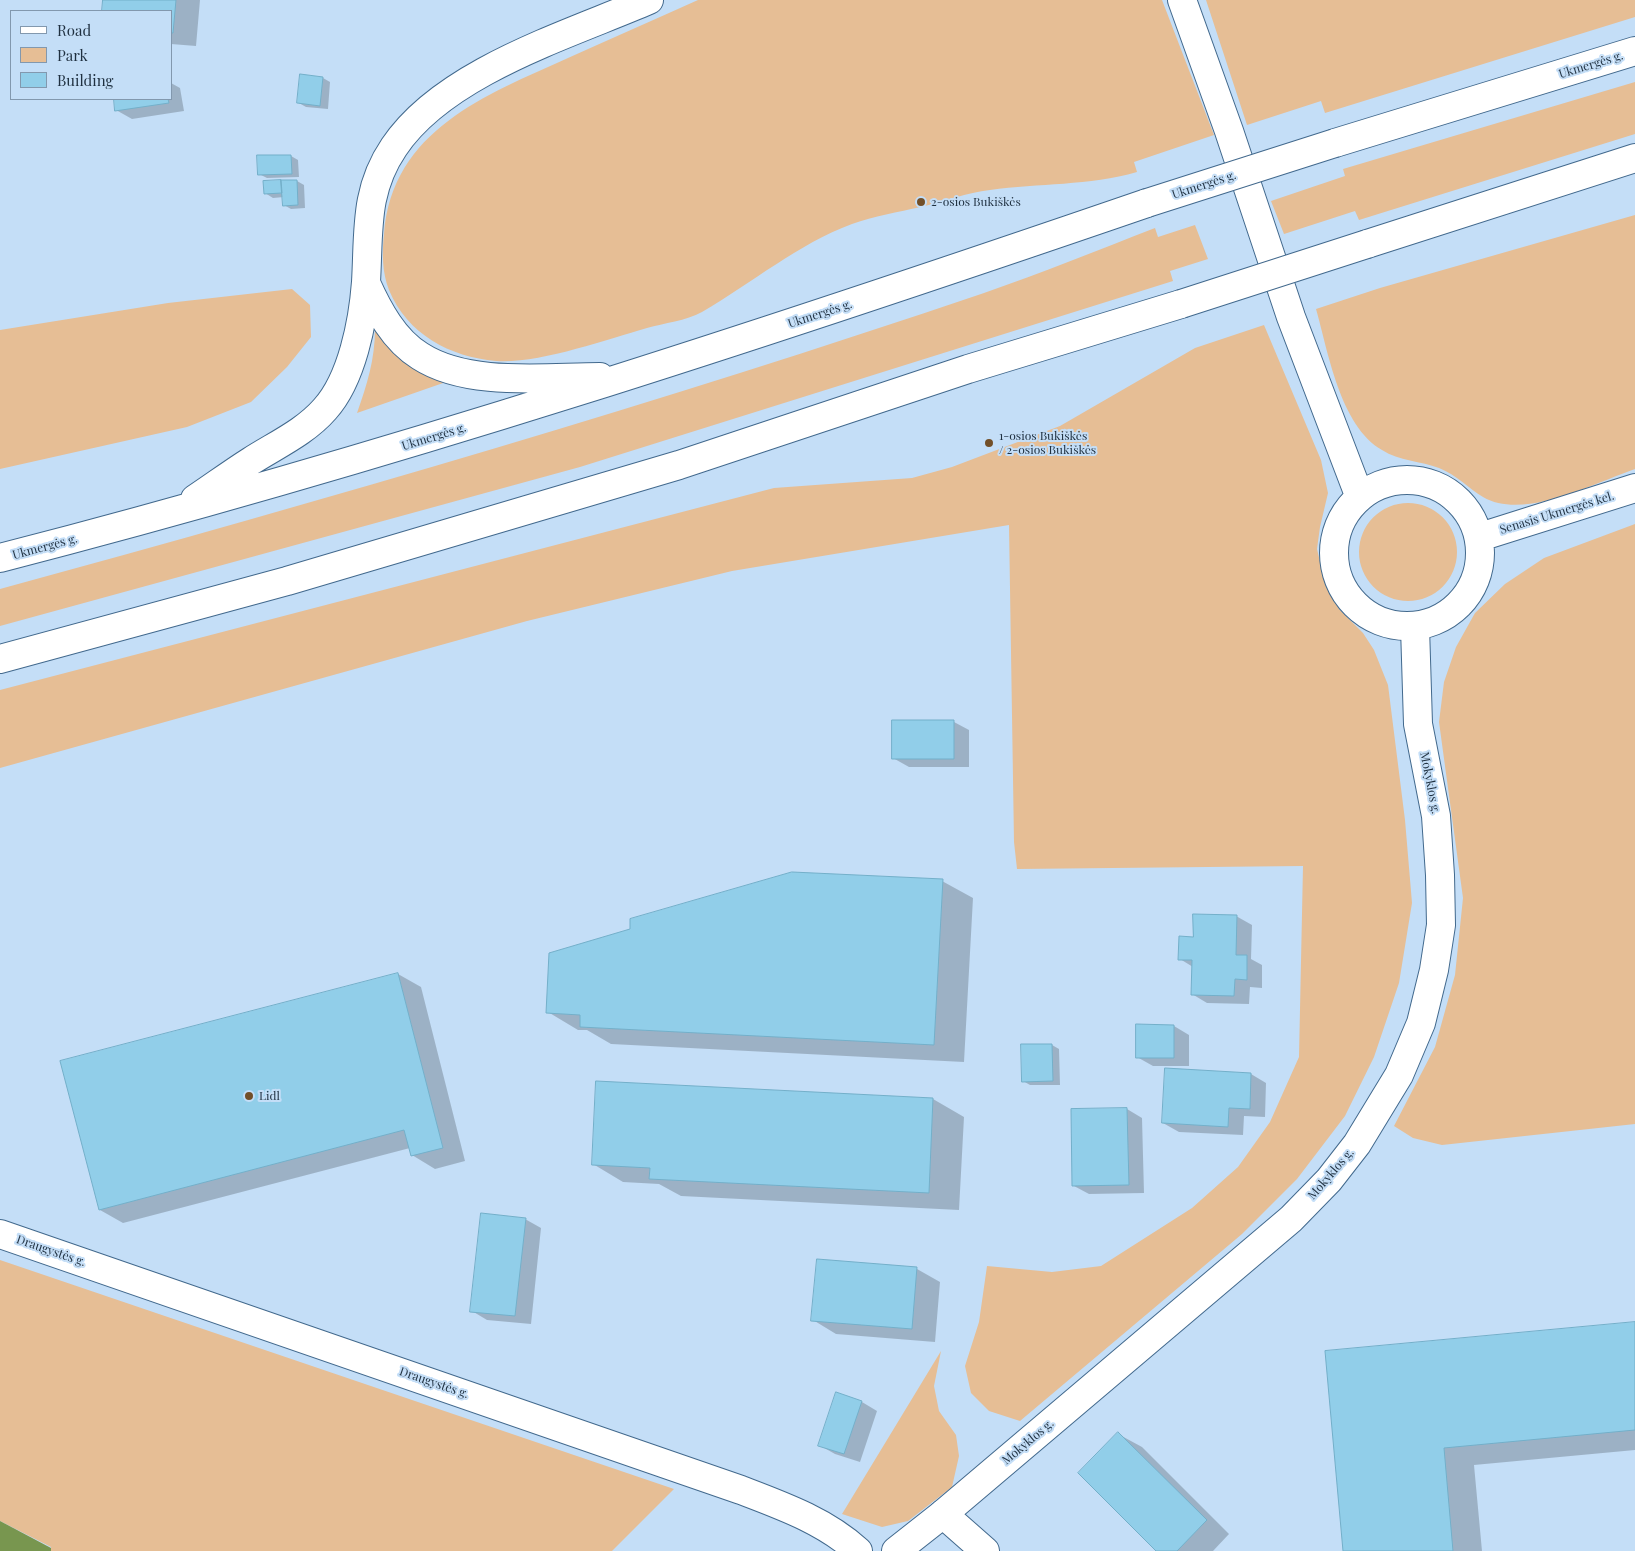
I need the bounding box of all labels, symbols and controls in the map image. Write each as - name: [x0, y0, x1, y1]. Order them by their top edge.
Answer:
- legend: [10, 10, 172, 100]
- text: Road: [57, 20, 91, 40]
- text: Park: [57, 45, 88, 65]
- street label: Ukmergės g.: [1557, 48, 1625, 82]
- text: Building: [57, 70, 113, 90]
- street label: Ukmergės g.: [1170, 168, 1238, 202]
- place label: 2-osios Bukiškės: [931, 195, 1021, 209]
- marker: 2-osios Bukiškės: [915, 196, 927, 208]
- street label: Ukmergės g.: [786, 297, 854, 331]
- street label: Ukmergės g.: [400, 420, 468, 454]
- place label: 1-osios Bukiškės / 2-osios Bukiškės: [999, 429, 1096, 457]
- marker: 1-osios Bukiškės / 2-osios Bukiškės: [983, 437, 995, 449]
- street label: Senasis Ukmergės kel.: [1498, 489, 1616, 537]
- street label: Ukmergės g.: [11, 531, 79, 563]
- street label: Mokyklos g.: [1417, 751, 1443, 815]
- place label: Lidl: [259, 1089, 280, 1103]
- marker: Lidl: [243, 1090, 255, 1102]
- street label: Mokyklos g.: [1305, 1146, 1357, 1202]
- street label: Draugystės g.: [14, 1232, 88, 1270]
- street label: Draugystės g.: [397, 1364, 471, 1402]
- street label: Mokyklos g.: [999, 1416, 1057, 1468]

